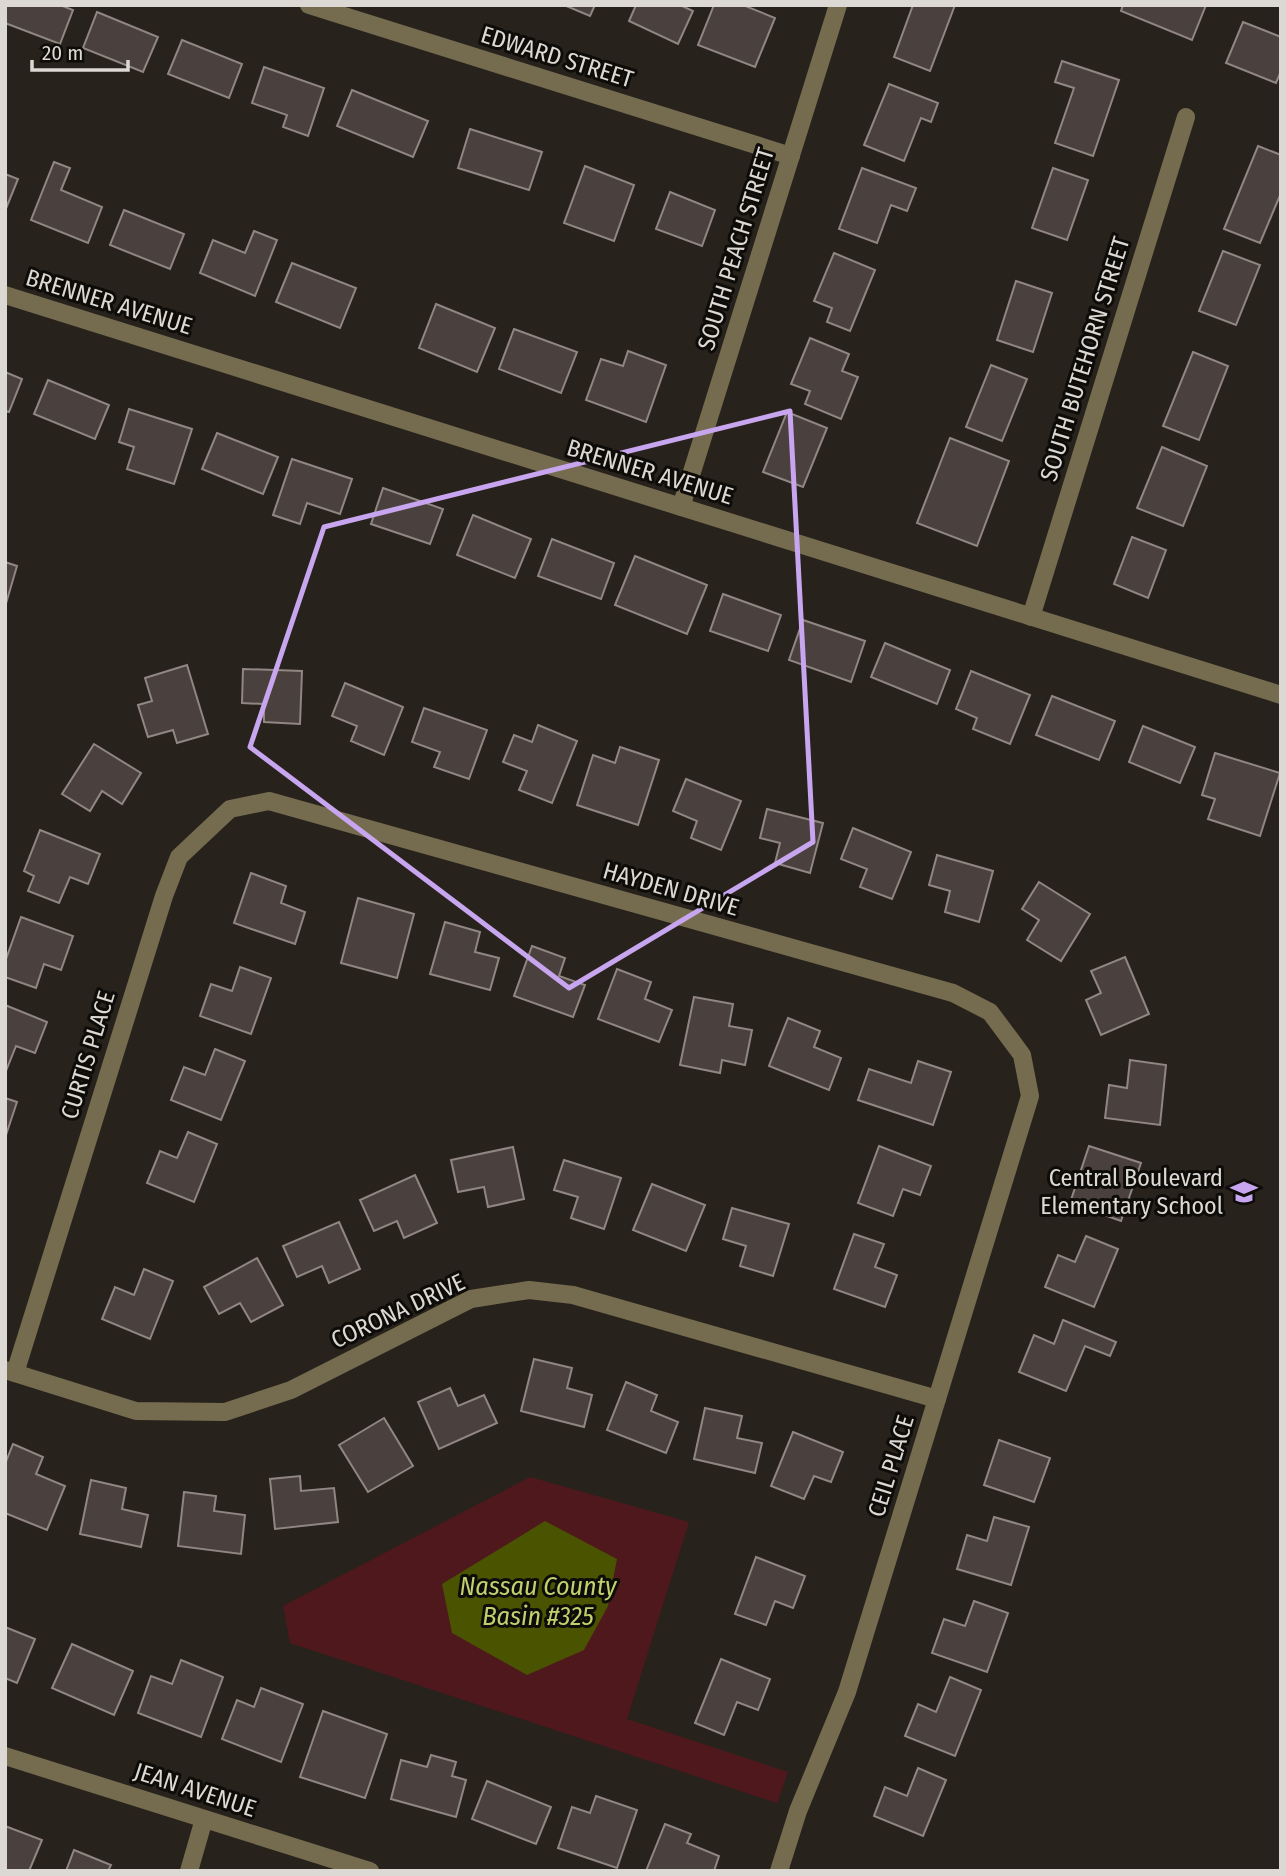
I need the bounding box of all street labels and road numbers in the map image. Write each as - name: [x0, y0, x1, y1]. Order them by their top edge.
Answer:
- street label: EDWARD STREET: [478, 21, 636, 93]
- street label: SOUTH PEACH STREET: [692, 144, 780, 354]
- street label: SOUTH BUTEHORN STREET: [1034, 233, 1136, 485]
- street label: BRENNER AVENUE: [23, 263, 195, 341]
- street label: BRENNER AVENUE: [564, 433, 736, 511]
- street label: HAYDEN DRIVE: [600, 856, 742, 922]
- street label: CURTIS PLACE: [55, 987, 121, 1123]
- street label: CORONA DRIVE: [327, 1268, 469, 1354]
- street label: CEIL PLACE: [862, 1412, 920, 1520]
- street label: JEAN AVENUE: [131, 1757, 259, 1823]

